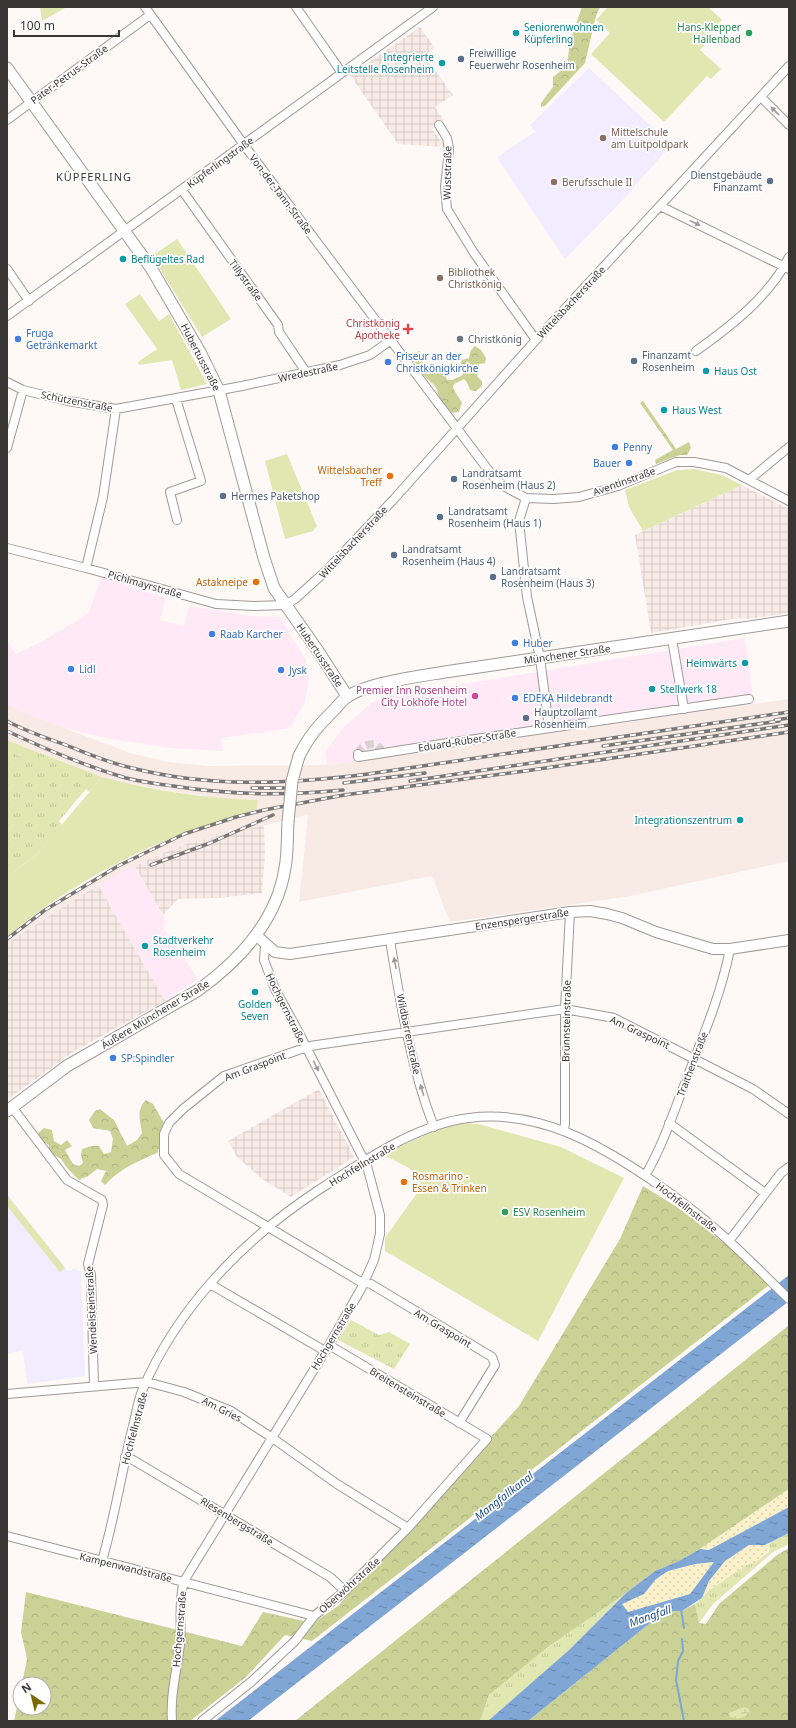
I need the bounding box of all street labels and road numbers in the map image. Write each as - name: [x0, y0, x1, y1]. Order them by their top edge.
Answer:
- street label: Pater-Petrus-Straße: [27, 41, 111, 107]
- street label: Küpferlingstraße: [184, 133, 256, 191]
- street label: Wüststraße: [440, 146, 454, 200]
- street label: Von-der-Tann-Straße: [246, 151, 316, 237]
- street label: Tillystraße: [226, 256, 266, 304]
- street label: Wittelsbacherstraße: [534, 262, 609, 341]
- street label: Hubertusstraße: [178, 321, 224, 393]
- street label: Wredestraße: [277, 359, 339, 385]
- street label: Schützenstraße: [40, 387, 114, 415]
- street label: Aventinstraße: [591, 463, 658, 499]
- street label: Wittelsbacherstraße: [316, 502, 391, 581]
- street label: Pichlmayrstraße: [106, 567, 184, 601]
- street label: Hubertusstraße: [294, 620, 347, 690]
- street label: Münchener Straße: [523, 641, 611, 667]
- street label: Eduard-Rüber-Straße: [417, 725, 517, 755]
- street label: Enzenspergerstraße: [474, 905, 570, 933]
- street label: Hochgernstraße: [263, 971, 309, 1046]
- street label: Äußere Münchener Straße: [98, 976, 212, 1052]
- street label: Brünnsteinstraße: [558, 980, 574, 1062]
- street label: Wildbarrenstraße: [394, 992, 424, 1076]
- street label: Am Graspoint: [608, 1012, 673, 1052]
- street label: Traithenstraße: [673, 1029, 711, 1099]
- street label: Am Graspoint: [222, 1048, 288, 1084]
- street label: Hochfellnstraße: [326, 1139, 398, 1189]
- street label: Hochfellnstraße: [653, 1178, 721, 1236]
- street label: Wendelsteinstraße: [82, 1265, 100, 1354]
- street label: Hochgernstraße: [307, 1299, 359, 1372]
- street label: Am Graspoint: [412, 1305, 475, 1351]
- street label: Breitensteinstraße: [367, 1364, 449, 1421]
- street label: Hochfellnstraße: [118, 1390, 151, 1466]
- street label: Am Gries: [200, 1393, 244, 1425]
- street label: Riesenbergstraße: [198, 1494, 276, 1549]
- street label: Kampenwandstraße: [78, 1549, 174, 1585]
- street label: Oberwöhrstraße: [315, 1554, 383, 1616]
- street label: Hochgernstraße: [169, 1590, 189, 1668]

